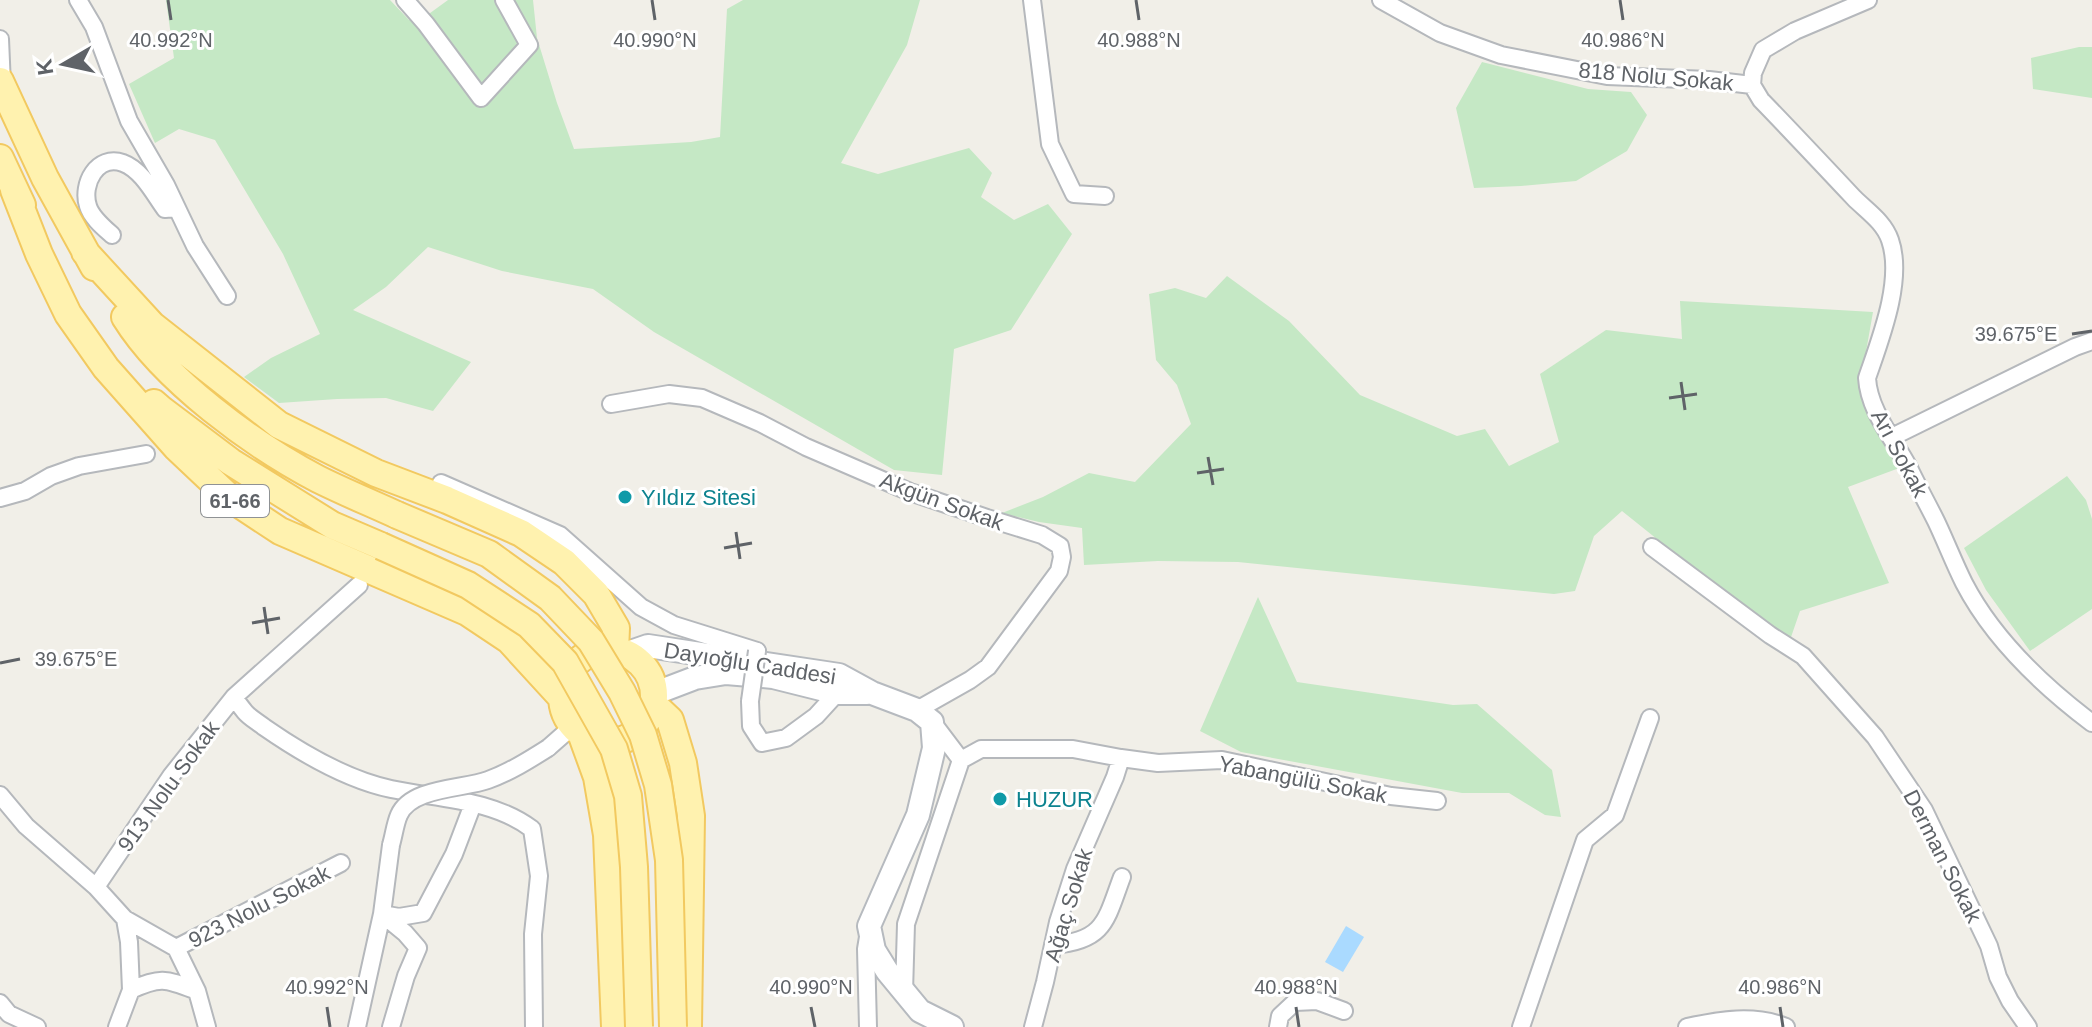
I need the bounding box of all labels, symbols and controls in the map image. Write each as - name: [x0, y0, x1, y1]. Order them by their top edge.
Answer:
- north arrow: [24, 24, 104, 104]
- text: 40.992°N: [129, 29, 213, 51]
- text: 40.990°N: [613, 29, 697, 51]
- text: 40.988°N: [1097, 29, 1181, 51]
- text: 40.986°N: [1581, 29, 1665, 51]
- text: K: [31, 57, 58, 77]
- street label: 818 Nolu Sokak: [1577, 57, 1735, 96]
- text: 39.675°E: [1975, 323, 2057, 345]
- street label: Arı Sokak: [1866, 405, 1933, 502]
- street label: Akgün Sokak: [877, 468, 1008, 536]
- road number: 61-66: [201, 485, 269, 517]
- place label: Yıldız Sitesi: [641, 485, 756, 510]
- marker: Yıldız Sitesi: [616, 488, 634, 506]
- street label: Dayıoğlu Caddesi: [662, 638, 838, 689]
- text: 39.675°E: [35, 648, 117, 670]
- street label: 913 Nolu Sokak: [113, 715, 225, 856]
- street label: Yabangülü Sokak: [1217, 751, 1390, 808]
- street label: Derman Sokak: [1898, 786, 1987, 928]
- place label: HUZUR: [1016, 787, 1093, 812]
- marker: HUZUR: [991, 790, 1009, 808]
- street label: Ağaç Sokak: [1039, 844, 1098, 965]
- street label: 923 Nolu Sokak: [184, 860, 335, 953]
- text: 40.992°N: [285, 976, 369, 998]
- text: 40.990°N: [769, 976, 853, 998]
- text: 40.988°N: [1254, 976, 1338, 998]
- text: 40.986°N: [1738, 976, 1822, 998]

